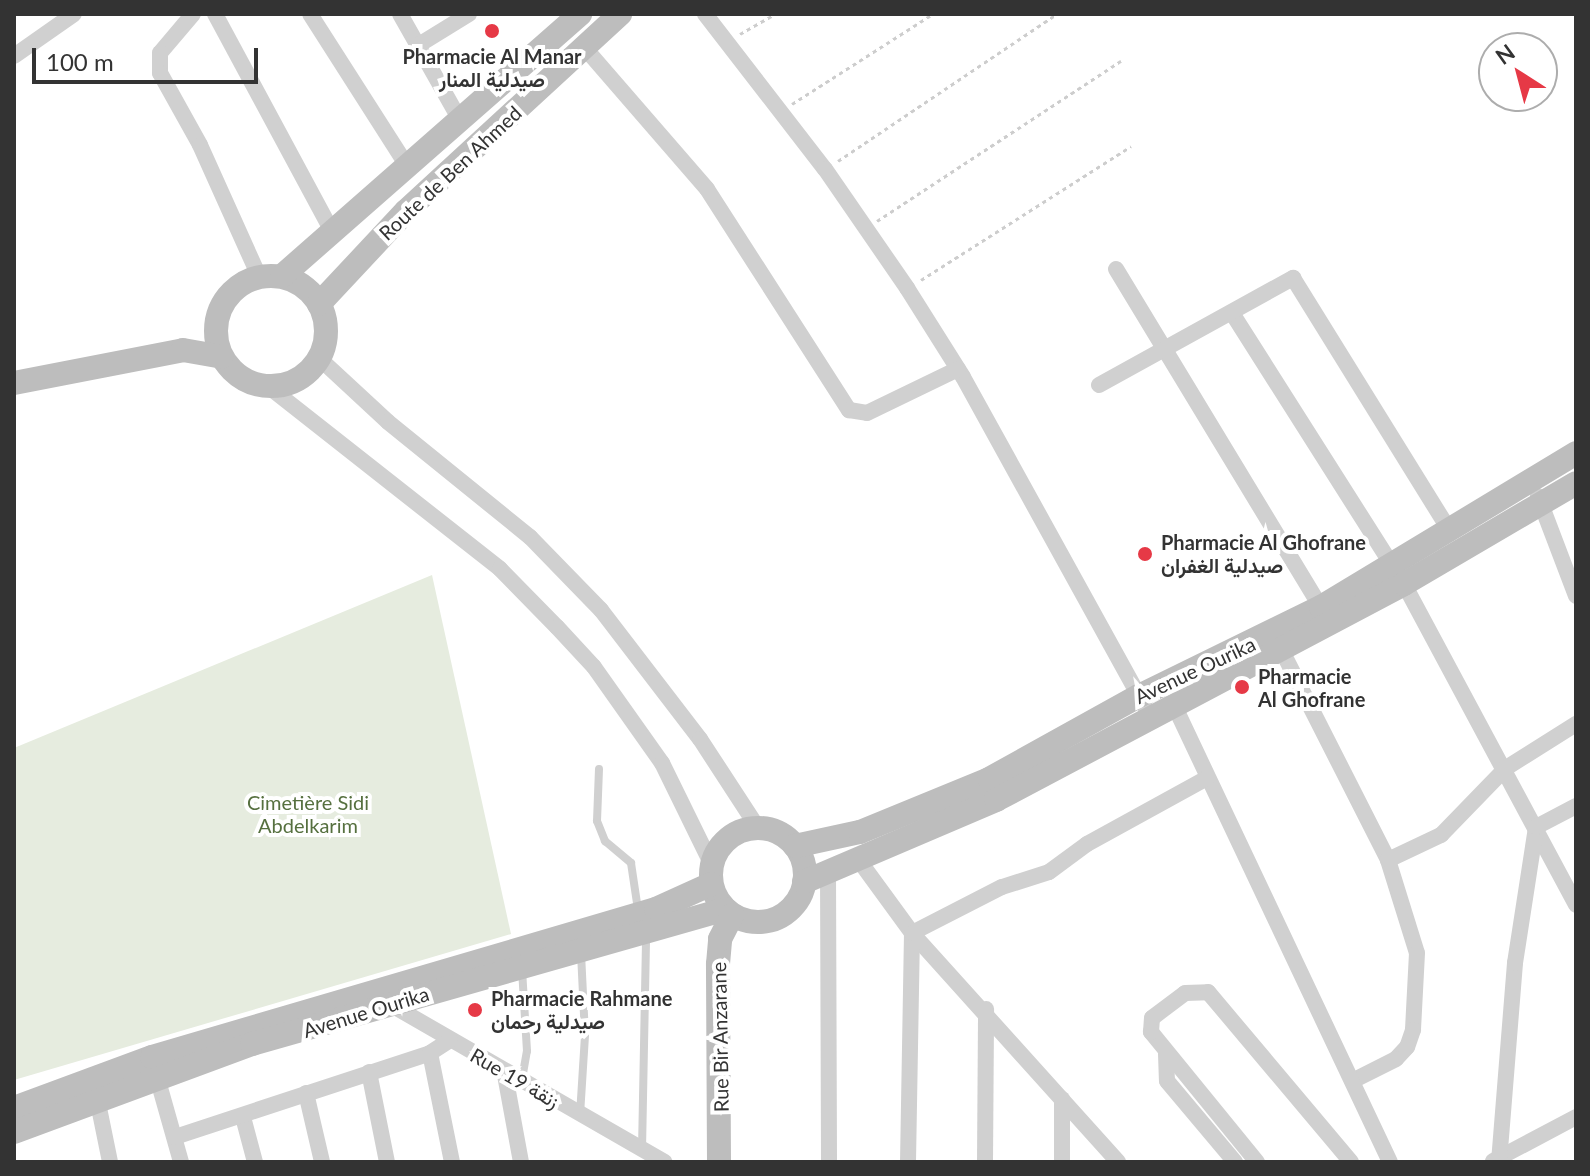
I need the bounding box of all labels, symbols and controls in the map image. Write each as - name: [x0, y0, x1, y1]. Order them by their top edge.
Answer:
- marker: Pharmacie Al Manar صيدلية المنار: [483, 22, 501, 40]
- scale bar: [36, 32, 262, 82]
- north arrow: [1478, 32, 1558, 112]
- text: N: [1490, 38, 1520, 70]
- place label: Pharmacie Al Manar صيدلية المنار: [402, 44, 582, 91]
- text: 100 m: [46, 47, 114, 76]
- street label: Route de Ben Ahmed: [374, 101, 526, 245]
- place label: Pharmacie Al Ghofrane صيدلية الغفران: [1161, 530, 1367, 577]
- marker: Pharmacie Al Ghofrane صيدلية الغفران: [1136, 545, 1154, 563]
- street label: Avenue Ourika: [1131, 632, 1259, 708]
- place label: Pharmacie Al Ghofrane: [1258, 664, 1365, 711]
- marker: Pharmacie Al Ghofrane: [1233, 678, 1251, 696]
- park label: Cimetière Sidi Abdelkarim: [247, 790, 369, 837]
- street label: Rue Bir Anzarane: [707, 961, 733, 1113]
- street label: Avenue Ourika: [300, 981, 432, 1043]
- place label: Pharmacie Rahmane صيدلية رحمان: [491, 986, 672, 1033]
- marker: Pharmacie Rahmane صيدلية رحمان: [466, 1001, 484, 1019]
- street label: Rue 19 زنقة: [466, 1043, 564, 1113]

